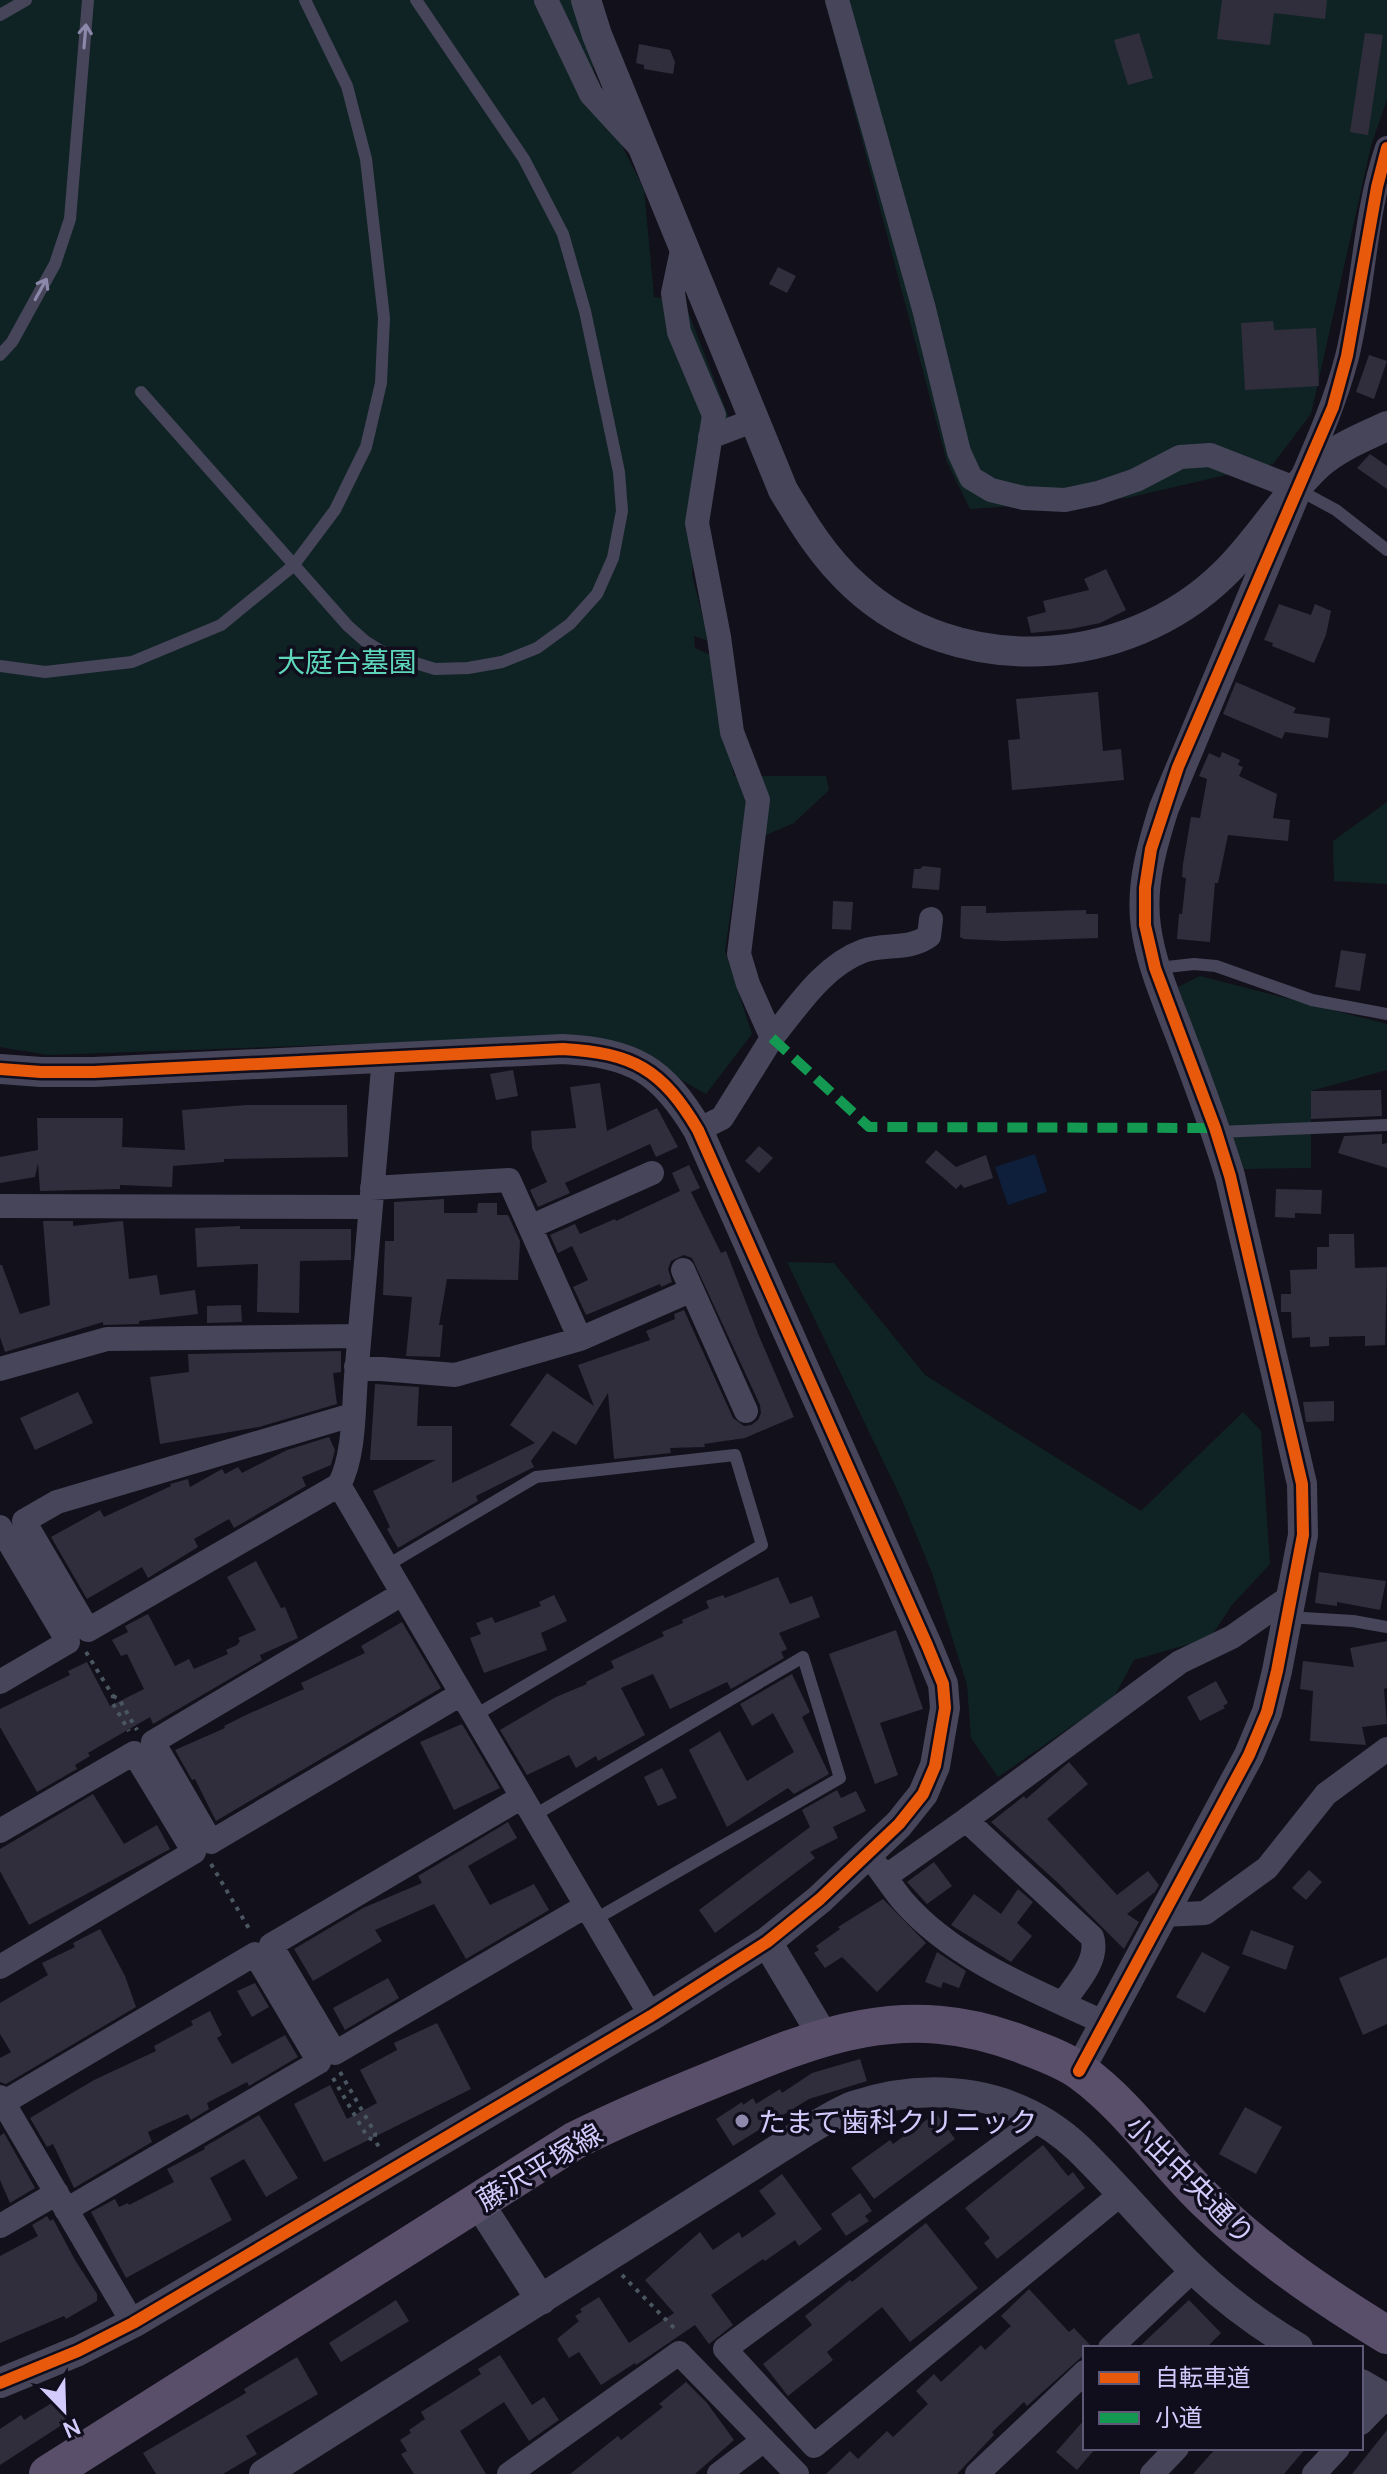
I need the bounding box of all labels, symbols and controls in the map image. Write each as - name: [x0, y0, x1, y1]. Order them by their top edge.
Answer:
- one-way arrow: [78, 23, 93, 50]
- one-way arrow: [33, 278, 49, 301]
- park label: 大庭台墓園: [277, 642, 417, 680]
- place label: たまて歯科クリニック: [758, 2102, 1037, 2140]
- street label: 小出中央通り: [1118, 2106, 1264, 2252]
- marker: たまて歯科クリニック: [733, 2112, 751, 2130]
- street label: 藤沢平塚線: [469, 2114, 609, 2218]
- legend: [1083, 2346, 1363, 2450]
- text: 自転車道: [1155, 2360, 1251, 2393]
- north arrow: [24, 2370, 104, 2450]
- text: 小道: [1155, 2400, 1203, 2433]
- text: N: [59, 2412, 85, 2445]

